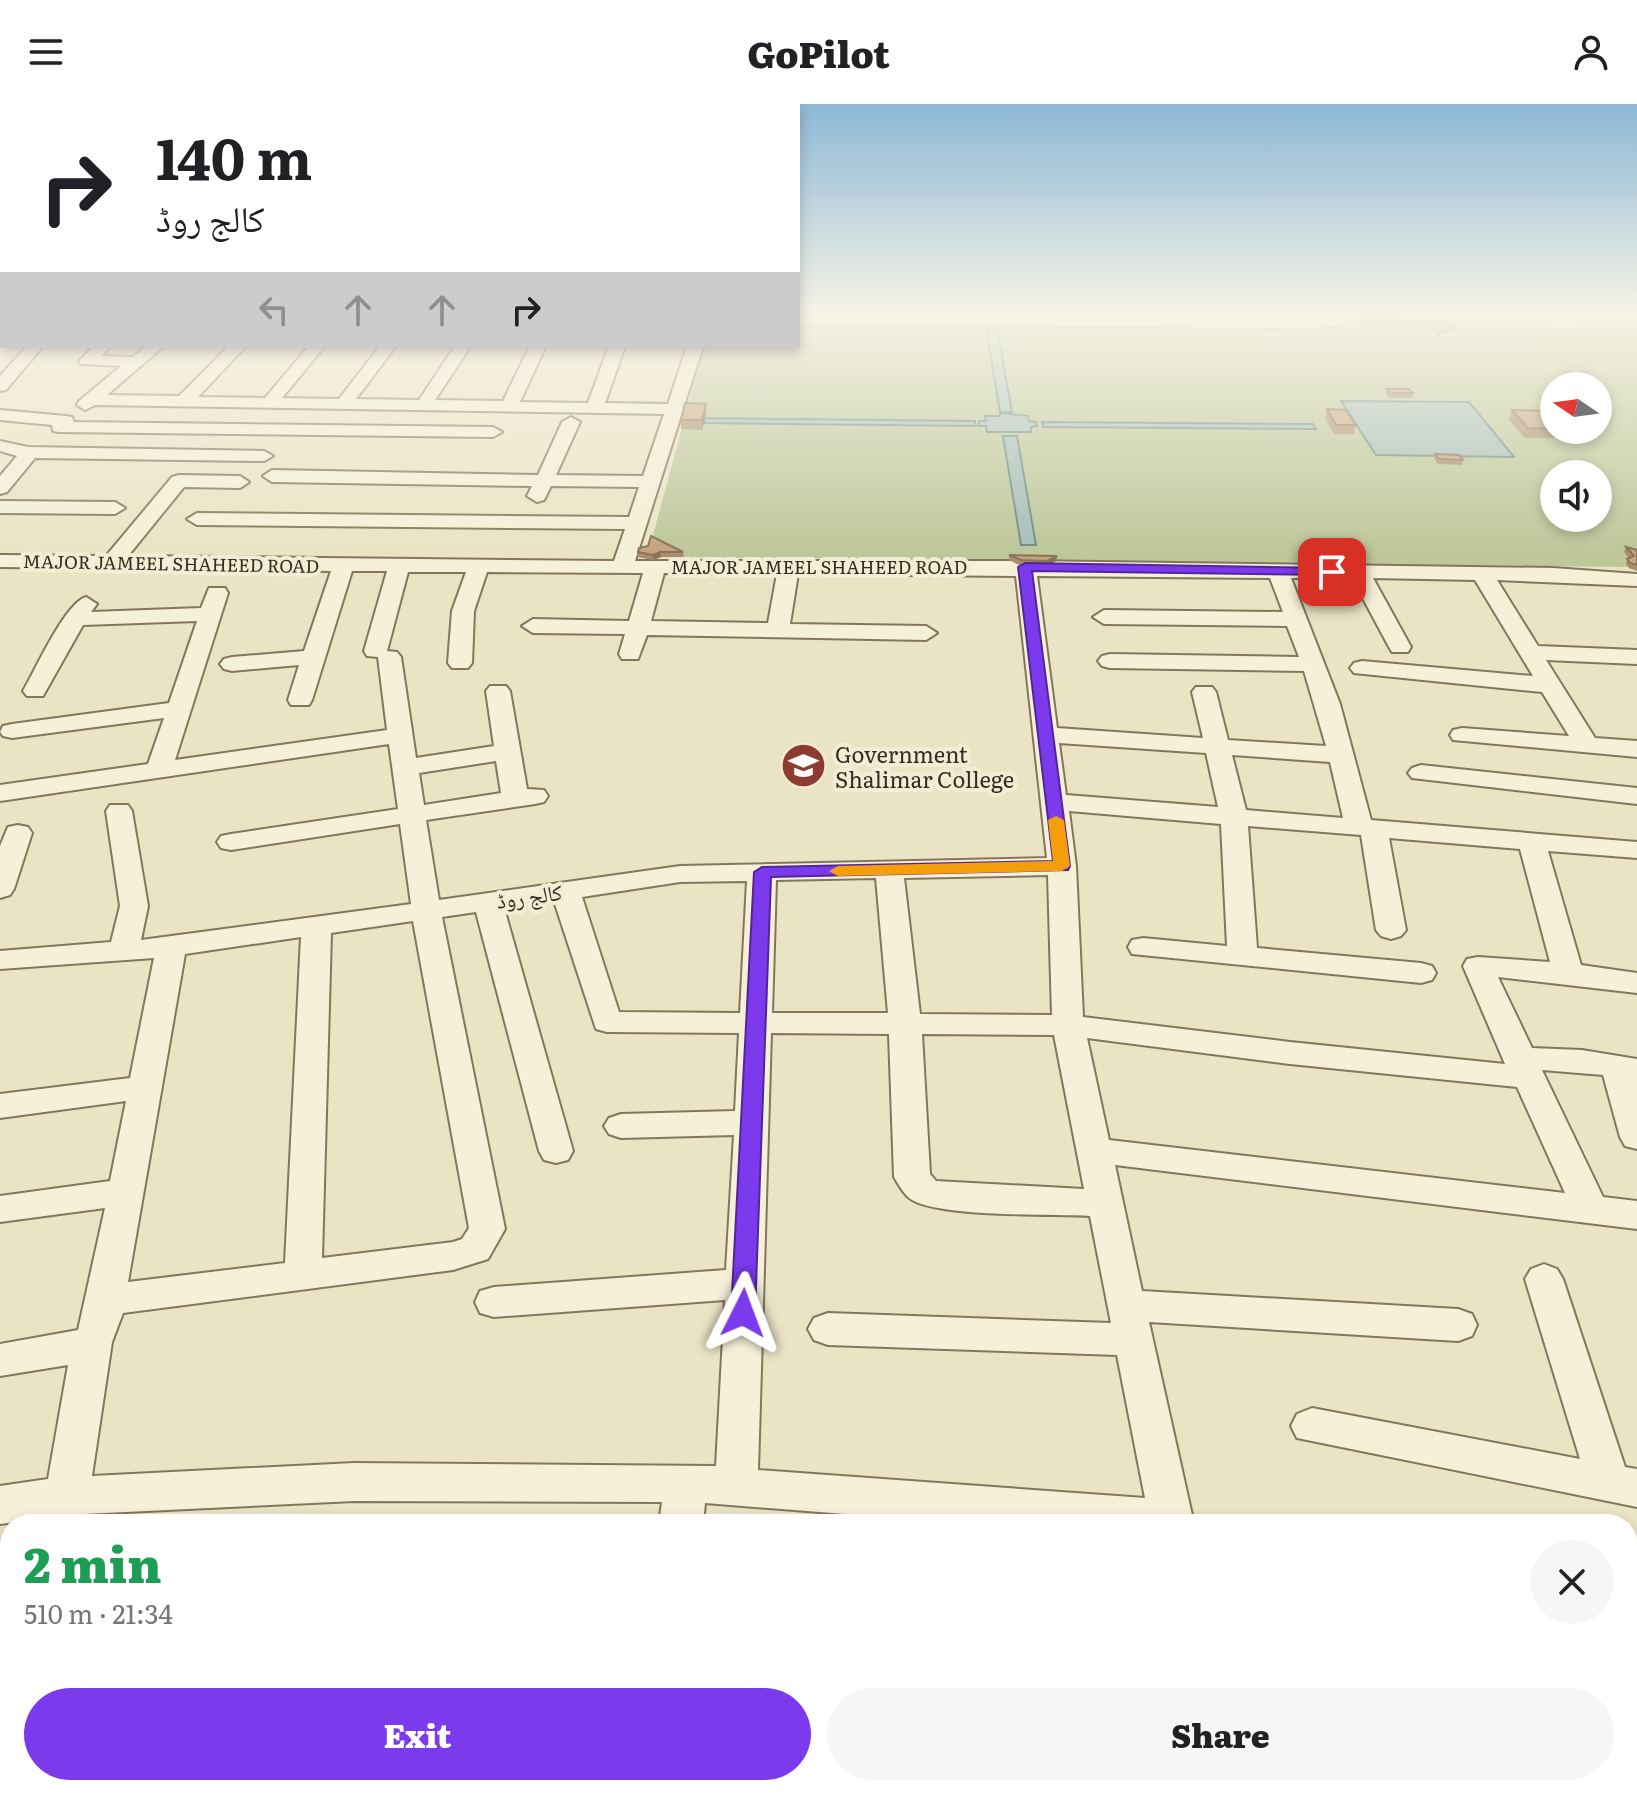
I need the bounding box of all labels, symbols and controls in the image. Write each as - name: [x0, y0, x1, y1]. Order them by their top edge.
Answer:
- text: GoPilot: [747, 26, 890, 79]
- icon: menu: [24, 30, 68, 74]
- icon: person: [1569, 30, 1613, 74]
- text: 140 m: [156, 114, 312, 197]
- icon: right: [24, 136, 128, 240]
- text: کالج روڈ: [156, 190, 265, 243]
- icon: left: [252, 288, 296, 332]
- icon: ahead: [336, 288, 380, 332]
- icon: ahead: [420, 288, 464, 332]
- icon: right: [504, 288, 548, 332]
- north arrow: [1540, 372, 1612, 444]
- map controls: [1540, 372, 1612, 532]
- button: sound: [1540, 460, 1612, 532]
- pin: [1298, 538, 1366, 606]
- street label: MAJOR JAMEEL SHAHEED ROAD: [23, 547, 319, 579]
- icon: arrive: [1310, 550, 1354, 594]
- street label: MAJOR JAMEEL SHAHEED ROAD: [671, 553, 967, 580]
- place label: Government Shalimar College: [835, 737, 1014, 795]
- school or university icon: Government Shalimar College: [780, 742, 828, 790]
- street label: کالج روڈ: [494, 874, 564, 916]
- position arrow: [701, 1271, 785, 1355]
- text: 2 min: [24, 1527, 162, 1598]
- button: close: [1530, 1540, 1614, 1624]
- text: 510 m · 21:34: [24, 1593, 173, 1632]
- button: Exit: [24, 1688, 811, 1780]
- button: Share: [827, 1688, 1614, 1780]

